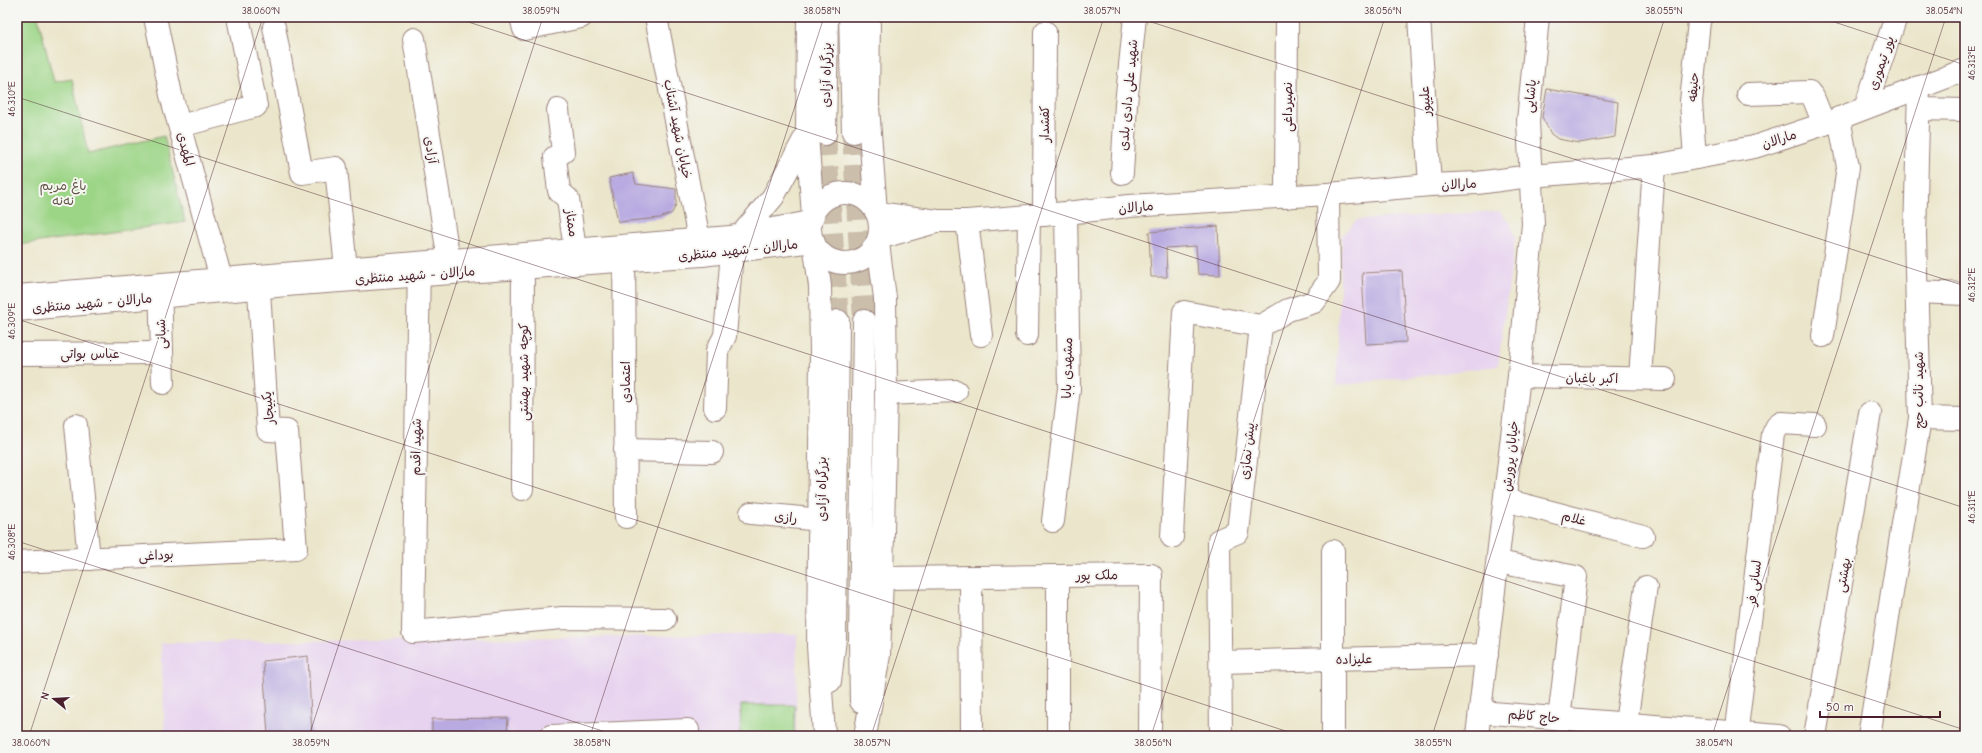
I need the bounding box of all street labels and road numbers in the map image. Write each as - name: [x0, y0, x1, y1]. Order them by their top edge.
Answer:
- street label: پور تیموری: [1865, 34, 1898, 92]
- street label: شهید علی دادی بلدی: [1116, 39, 1142, 151]
- street label: بزرگراه آزادی: [818, 42, 835, 108]
- street label: حنیفه: [1684, 72, 1703, 102]
- street label: خیابان شهید آشتاب: [660, 78, 695, 180]
- street label: پاشایی: [1521, 78, 1541, 114]
- street label: نصیرداغی: [1280, 82, 1297, 132]
- street label: علیپور: [1416, 85, 1435, 117]
- street label: کفشدار: [1037, 105, 1053, 143]
- street label: مارالان: [1760, 126, 1798, 152]
- street label: المهدی: [174, 130, 198, 168]
- street label: آزادی: [420, 135, 441, 166]
- street label: مارالان: [1441, 176, 1477, 192]
- street label: مارالان: [1118, 198, 1154, 216]
- street label: ممتاز: [561, 207, 581, 238]
- street label: مارالان - شهید منتظری: [677, 236, 799, 265]
- street label: مارالان - شهید منتظری: [354, 263, 476, 288]
- street label: مارالان - شهید منتظری: [31, 290, 153, 317]
- street label: شبانی: [153, 319, 171, 349]
- street label: کوچه شهید بهشتی: [516, 322, 533, 421]
- street label: مشهدی بابا: [1059, 337, 1076, 399]
- street label: عباس بواتی: [60, 346, 120, 363]
- street label: شهید نائب حج: [1911, 351, 1928, 429]
- street label: اعتمادی: [618, 361, 633, 403]
- street label: اکبر باغبان: [1566, 370, 1618, 387]
- street label: یکبیجار: [259, 391, 278, 426]
- street label: شهید اقدم: [408, 418, 427, 476]
- street label: خیابان پرورش: [1499, 420, 1522, 492]
- street label: پیش نمازی: [1237, 421, 1258, 480]
- street label: بزرگراه آزادی: [814, 456, 830, 522]
- street label: رازی: [774, 508, 798, 527]
- street label: غلام: [1560, 508, 1588, 531]
- street label: بوداغی: [138, 547, 174, 565]
- street label: بهشتی: [1833, 556, 1855, 594]
- street label: لسانی فر: [1744, 559, 1766, 608]
- street label: ملک پور: [1075, 567, 1118, 584]
- street label: علیزاده: [1336, 651, 1372, 668]
- street label: حاج کاظم: [1507, 706, 1561, 729]

